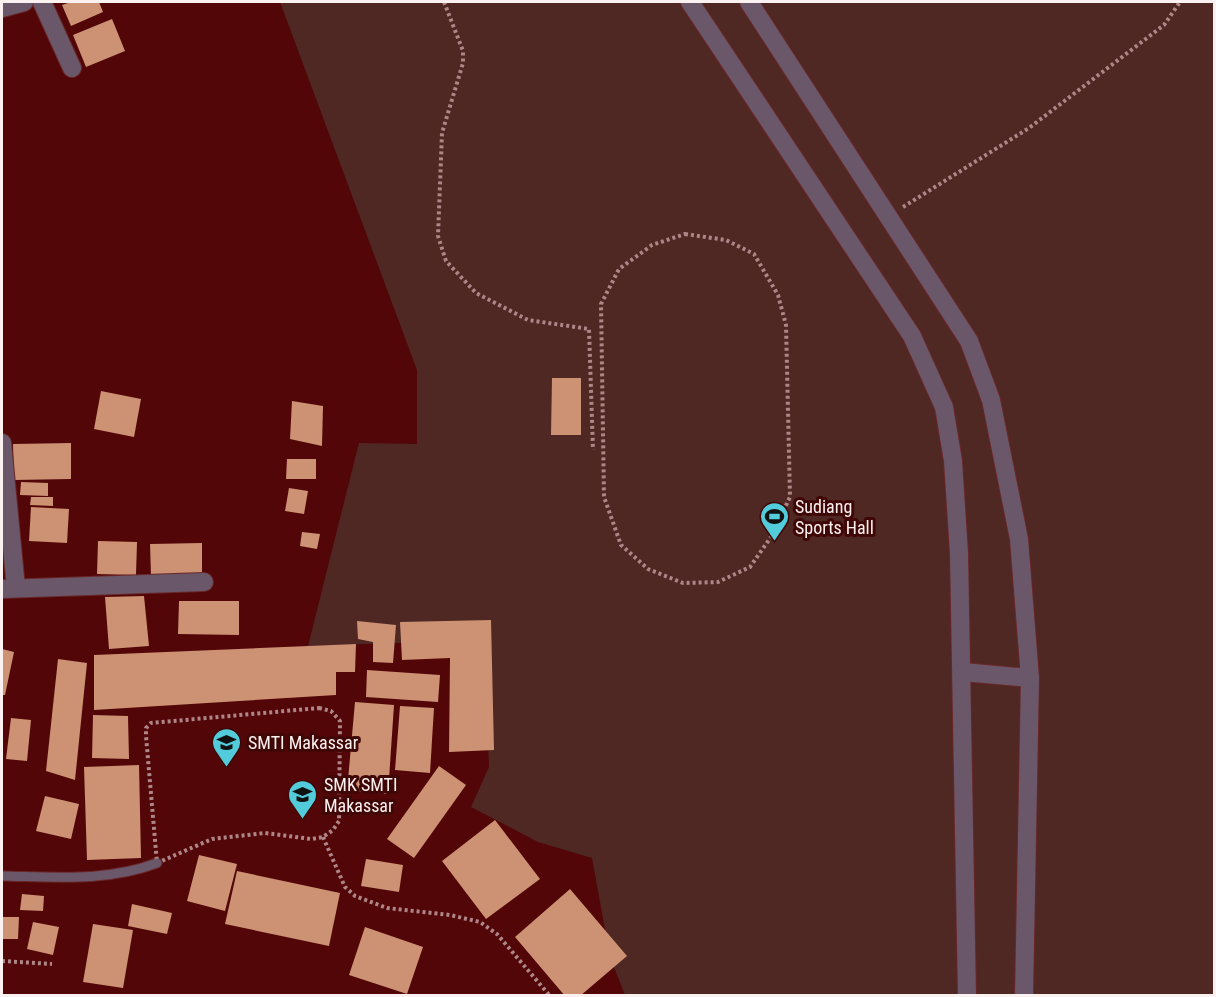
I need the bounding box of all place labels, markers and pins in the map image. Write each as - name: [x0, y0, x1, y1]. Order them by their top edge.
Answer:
- place label: Sudiang Sports Hall: [795, 496, 874, 538]
- sports icon: Sudiang Sports Hall: [758, 500, 790, 542]
- school or university icon: SMTI Makassar: [211, 726, 243, 768]
- place label: SMTI Makassar: [248, 732, 359, 753]
- place label: SMK SMTI Makassar: [324, 774, 397, 816]
- school or university icon: SMK SMTI Makassar: [287, 778, 319, 820]

